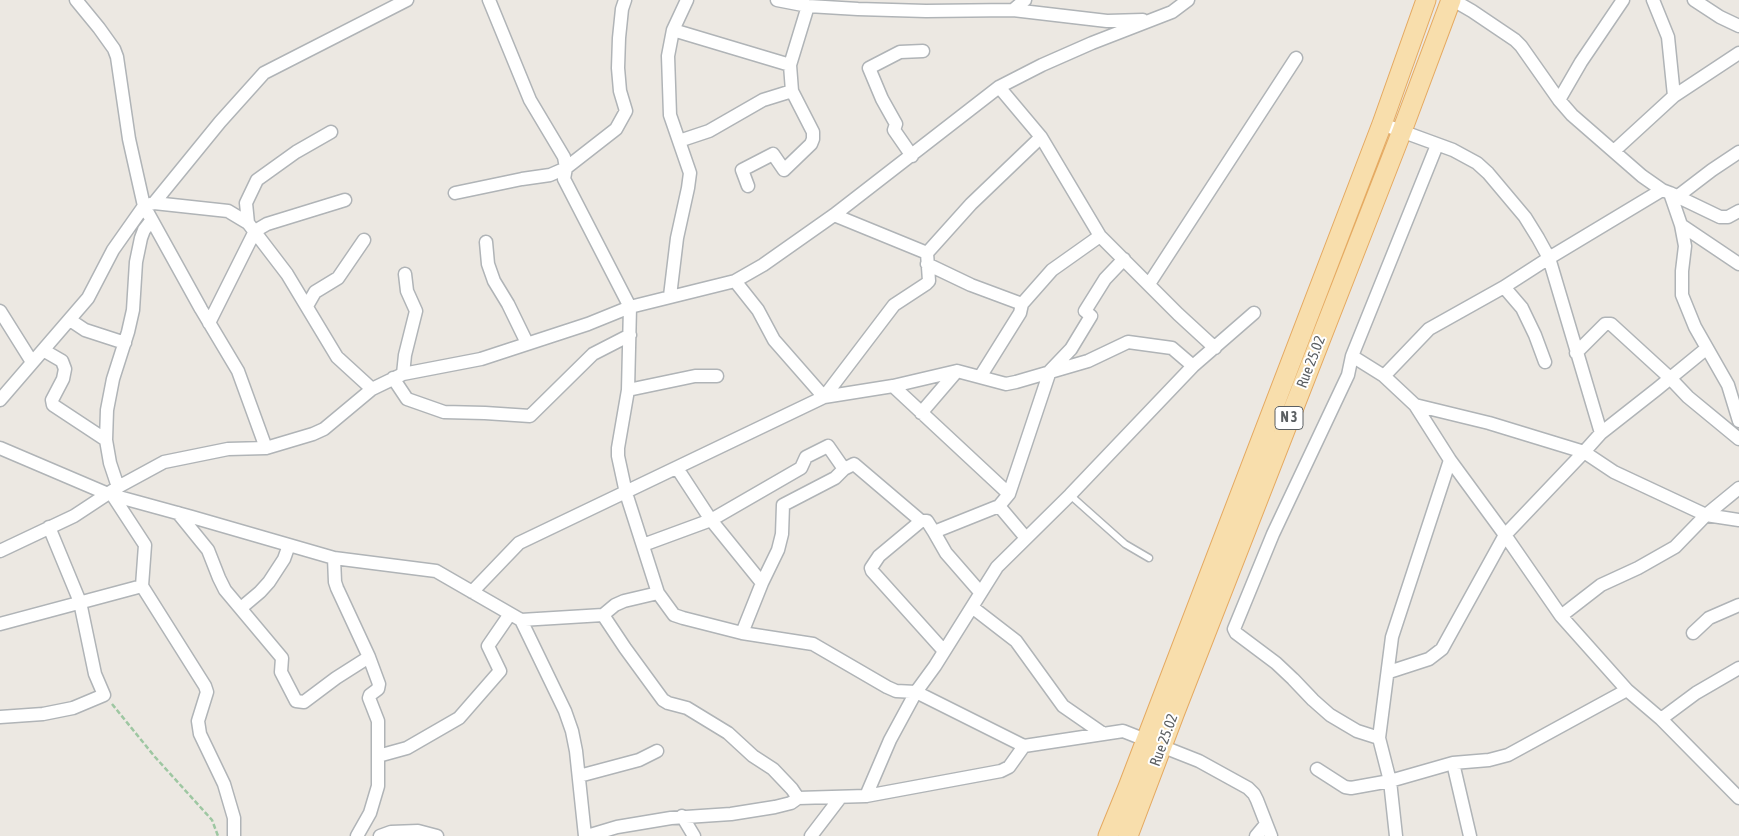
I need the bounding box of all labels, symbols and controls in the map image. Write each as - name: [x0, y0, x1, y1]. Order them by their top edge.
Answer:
- street label: Rue 25.02: [1293, 333, 1329, 391]
- road number: N 3: [1275, 406, 1303, 429]
- street label: Rue 25.02: [1146, 711, 1182, 769]

